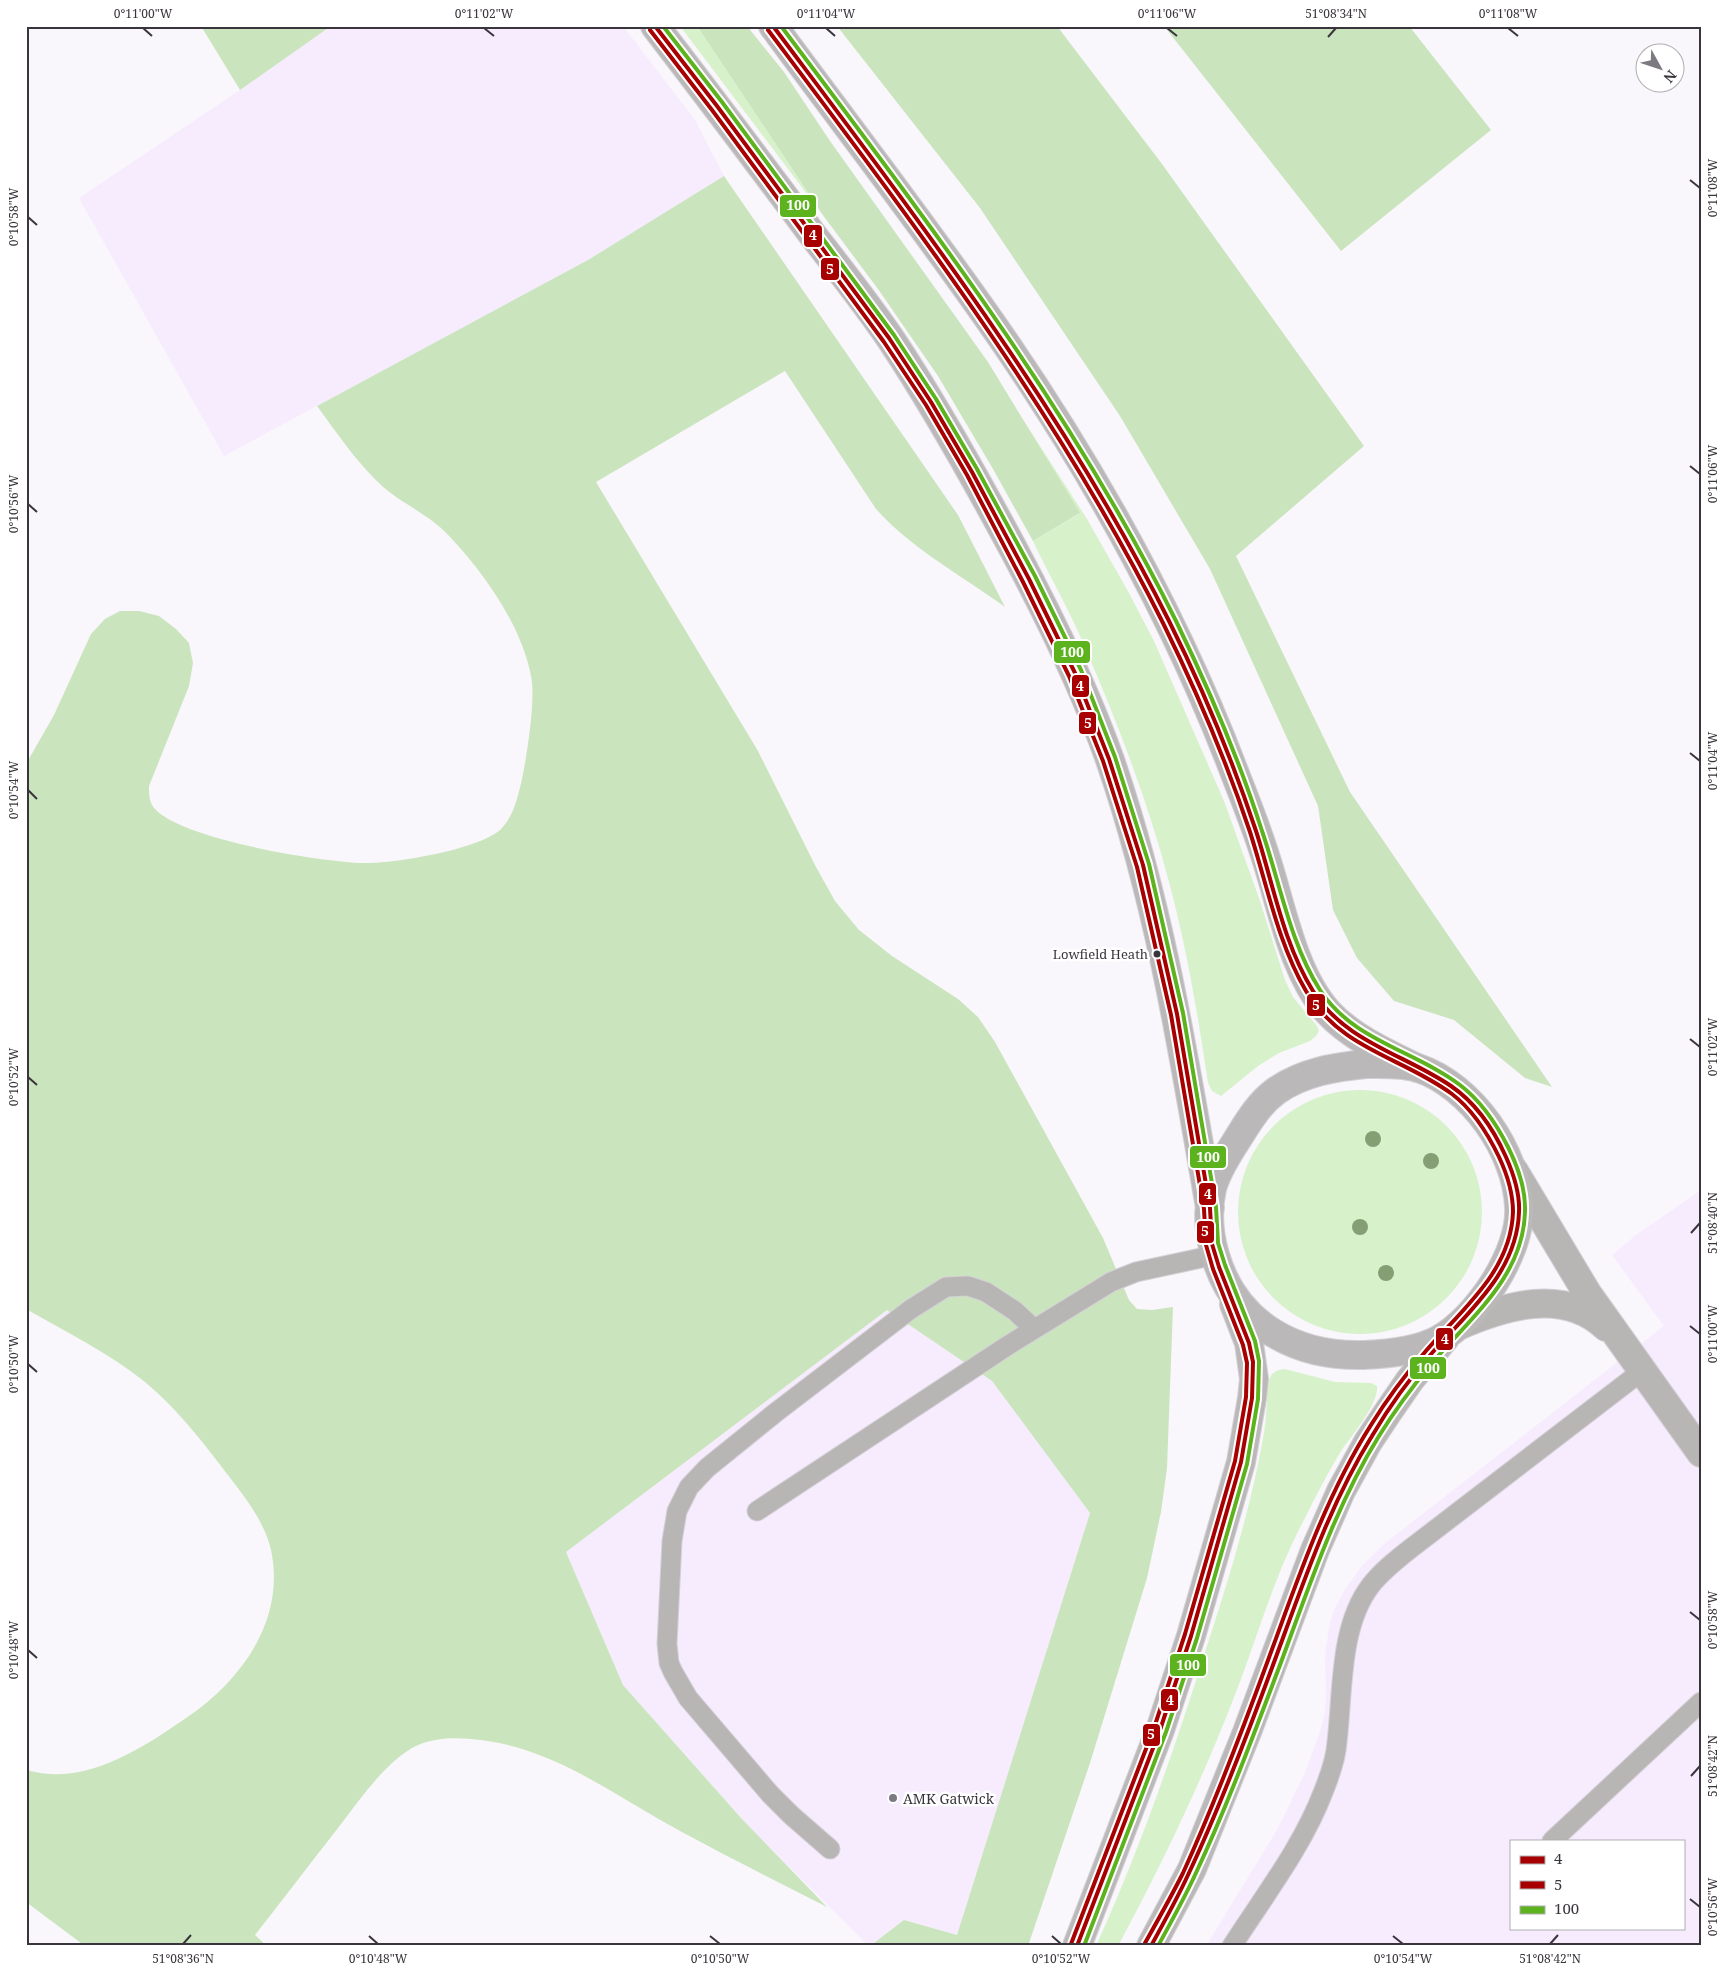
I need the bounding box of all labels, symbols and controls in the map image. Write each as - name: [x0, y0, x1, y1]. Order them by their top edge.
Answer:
- text: 0°11'00"W: [114, 5, 173, 22]
- text: 0°11'02"W: [455, 5, 514, 22]
- text: 0°11'04"W: [797, 5, 856, 22]
- text: 0°11'06"W: [1138, 5, 1197, 22]
- text: 51°08'34"N: [1305, 5, 1367, 22]
- text: 0°11'08"W: [1479, 5, 1538, 22]
- north arrow: [1634, 42, 1684, 92]
- text: N: [1660, 66, 1681, 87]
- text: 0°11'08"W: [1704, 158, 1721, 217]
- text: 0°10'58"W: [5, 187, 22, 246]
- line badge: 100: [779, 194, 817, 218]
- text: 100: [786, 195, 810, 214]
- line badge: 4: [803, 224, 823, 248]
- text: 4: [809, 225, 817, 244]
- line badge: 5: [820, 257, 840, 281]
- text: 5: [826, 259, 834, 278]
- text: 0°11'06"W: [1704, 444, 1721, 503]
- text: 0°10'56"W: [5, 474, 22, 533]
- line badge: 100: [1053, 640, 1091, 664]
- text: 100: [1060, 642, 1084, 661]
- line badge: 4: [1071, 674, 1090, 698]
- text: 4: [1076, 676, 1084, 695]
- line badge: 5: [1078, 711, 1097, 735]
- text: 5: [1084, 713, 1092, 732]
- text: 0°11'04"W: [1704, 731, 1721, 790]
- text: 0°10'54"W: [5, 760, 22, 819]
- place label: Lowfield Heath: [1053, 945, 1148, 963]
- marker: Lowfield Heath: [1152, 949, 1162, 959]
- line badge: 5: [1306, 993, 1326, 1017]
- text: 5: [1312, 995, 1320, 1014]
- text: 0°11'02"W: [1704, 1017, 1721, 1076]
- text: 0°10'52"W: [5, 1047, 22, 1106]
- line badge: 100: [1189, 1145, 1227, 1169]
- text: 100: [1196, 1147, 1220, 1166]
- line badge: 4: [1198, 1182, 1217, 1206]
- text: 4: [1204, 1184, 1212, 1203]
- text: 51°08'40"N: [1704, 1192, 1721, 1254]
- line badge: 5: [1196, 1220, 1215, 1244]
- text: 5: [1201, 1221, 1209, 1240]
- text: 0°11'00"W: [1704, 1304, 1721, 1363]
- line badge: 4: [1435, 1327, 1454, 1351]
- text: 4: [1441, 1329, 1449, 1348]
- text: 0°10'50"W: [5, 1334, 22, 1393]
- line badge: 100: [1409, 1356, 1447, 1380]
- text: 100: [1416, 1358, 1440, 1377]
- text: 0°10'58"W: [1704, 1590, 1721, 1649]
- text: 0°10'48"W: [5, 1620, 22, 1679]
- line badge: 100: [1169, 1653, 1207, 1677]
- text: 100: [1176, 1655, 1200, 1674]
- line badge: 4: [1160, 1688, 1179, 1712]
- text: 4: [1166, 1690, 1174, 1709]
- line badge: 5: [1142, 1723, 1161, 1747]
- text: 5: [1147, 1724, 1155, 1743]
- text: 51°08'42"N: [1704, 1735, 1721, 1797]
- place label: AMK Gatwick: [903, 1789, 995, 1808]
- marker: AMK Gatwick: [887, 1792, 899, 1804]
- legend: [1510, 1840, 1684, 1930]
- text: 4: [1554, 1848, 1563, 1868]
- text: 5: [1554, 1874, 1562, 1894]
- text: 0°10'56"W: [1704, 1877, 1721, 1936]
- text: 100: [1554, 1898, 1579, 1918]
- text: 51°08'36"N: [152, 1950, 214, 1967]
- text: 0°10'48"W: [349, 1950, 408, 1967]
- text: 0°10'50"W: [691, 1950, 750, 1967]
- text: 0°10'52"W: [1032, 1950, 1091, 1967]
- text: 0°10'54"W: [1374, 1950, 1433, 1967]
- text: 51°08'42"N: [1519, 1950, 1581, 1967]

